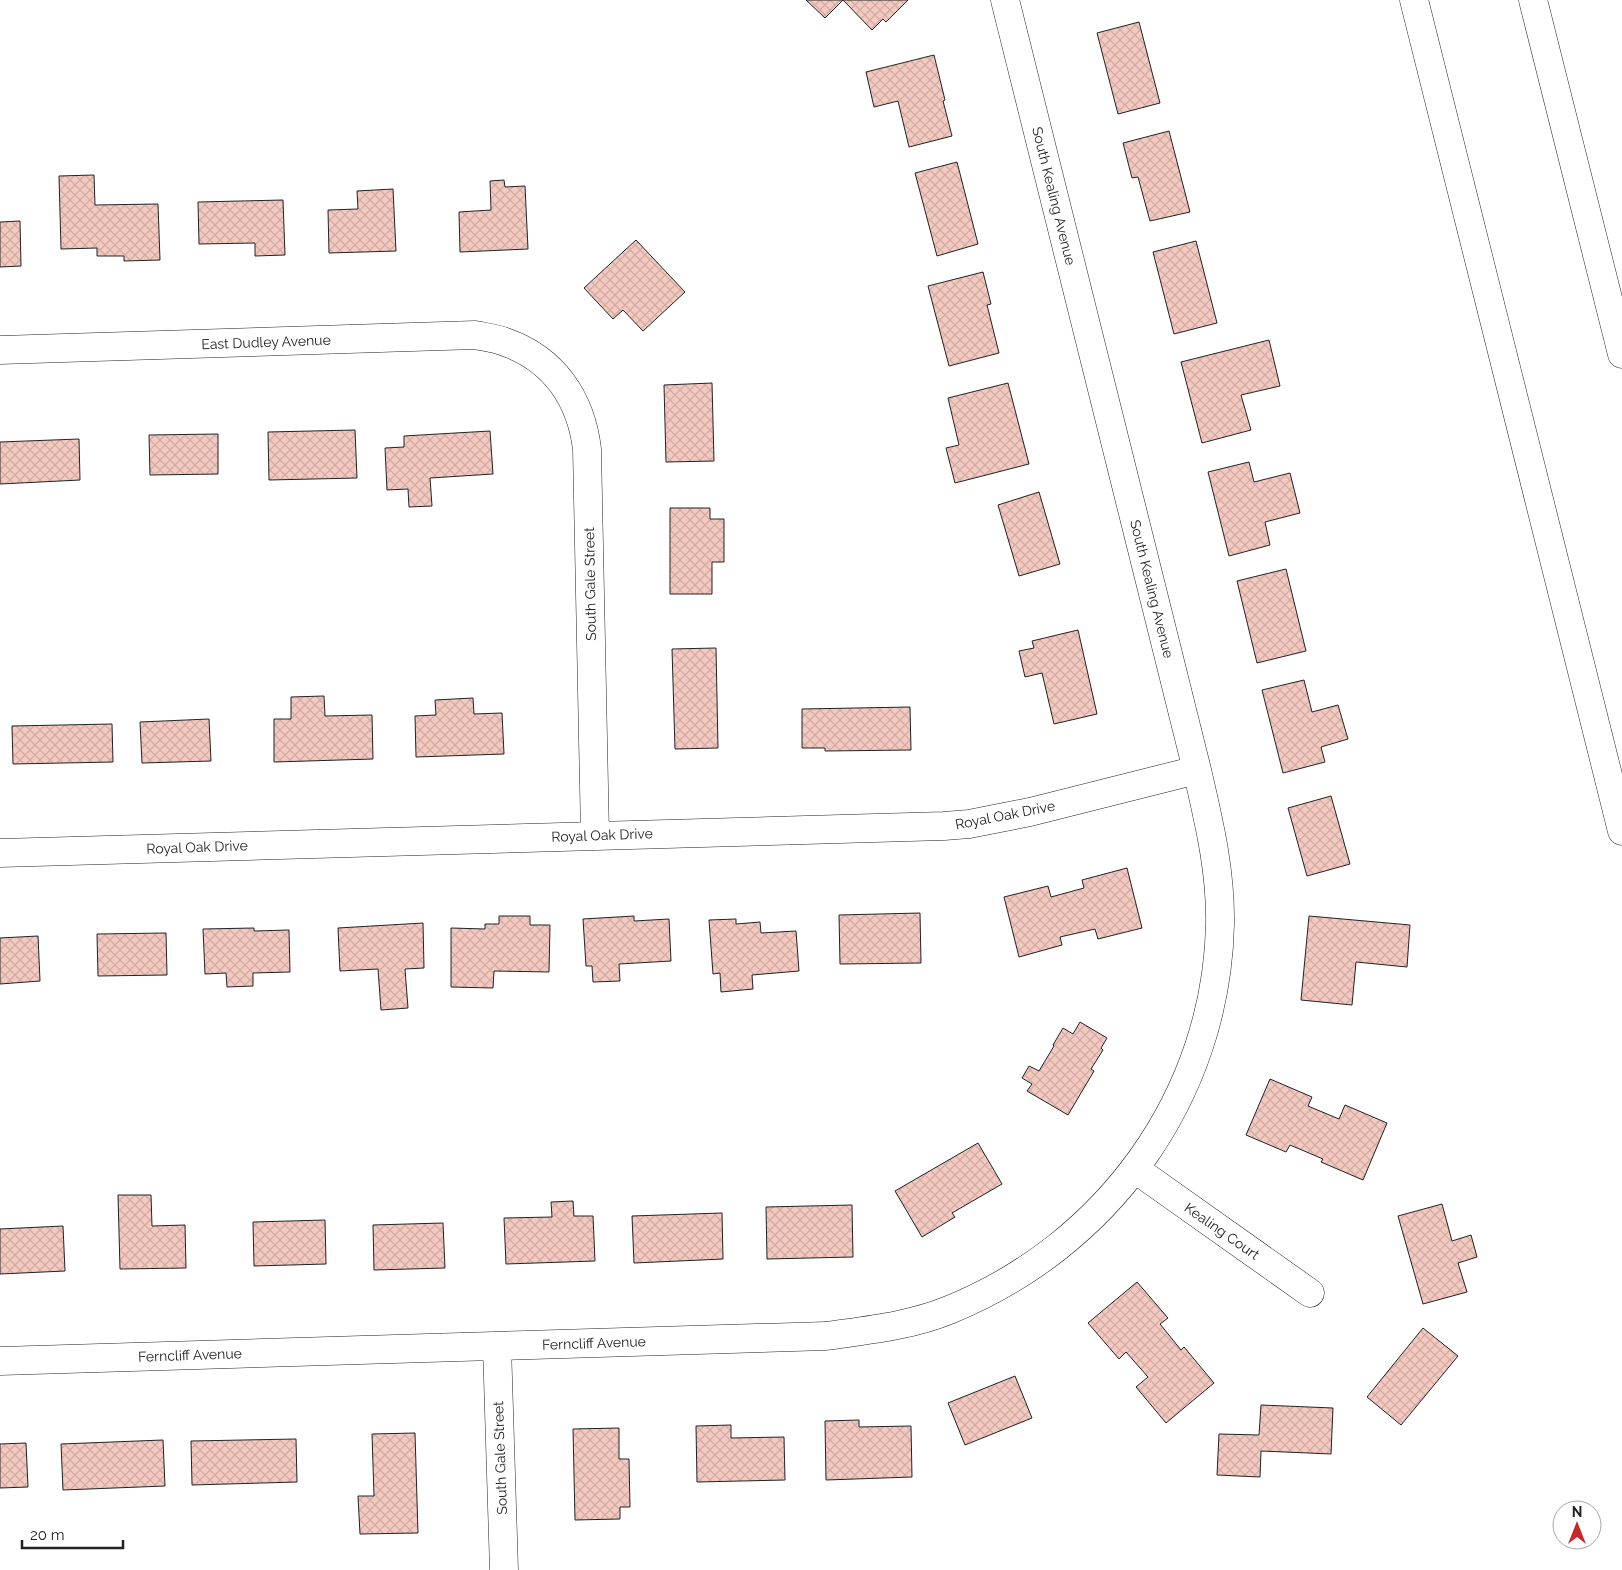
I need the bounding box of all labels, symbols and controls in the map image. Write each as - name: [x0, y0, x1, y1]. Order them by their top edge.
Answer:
- street label: South Kealing Avenue: [1029, 125, 1079, 267]
- street label: East Dudley Avenue: [201, 332, 331, 352]
- street label: South Kealing Avenue: [1127, 518, 1177, 660]
- street label: South Gale Street: [581, 527, 599, 641]
- street label: Royal Oak Drive: [954, 797, 1056, 833]
- street label: Royal Oak Drive: [551, 825, 653, 845]
- street label: Royal Oak Drive: [146, 837, 248, 857]
- street label: Kealing Court: [1182, 1199, 1263, 1263]
- street label: Ferncliff Avenue: [542, 1333, 646, 1353]
- street label: Ferncliff Avenue: [138, 1345, 242, 1365]
- street label: South Gale Street: [490, 1401, 510, 1515]
- north arrow: [1552, 1500, 1602, 1550]
- text: N: [1572, 1504, 1582, 1520]
- scale bar: [22, 1518, 124, 1550]
- text: 20 m: [30, 1526, 65, 1544]

